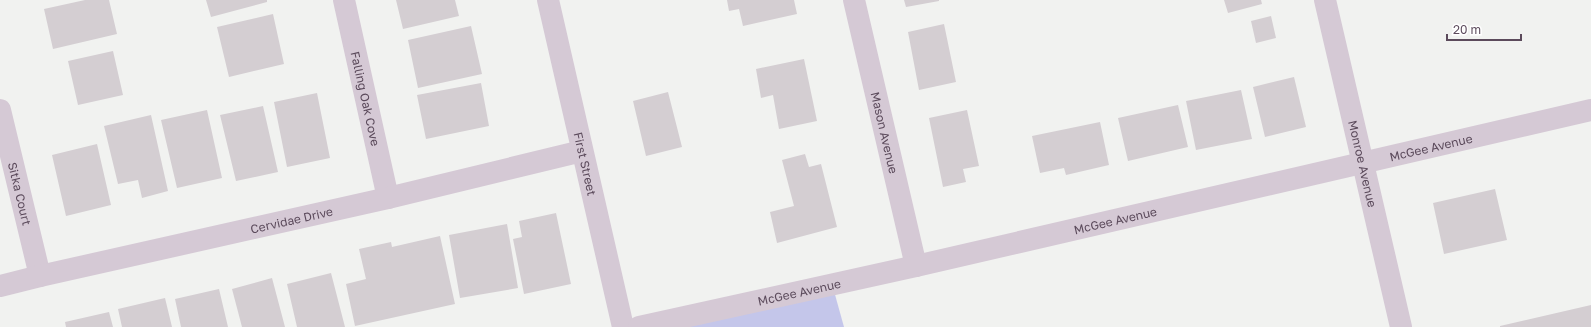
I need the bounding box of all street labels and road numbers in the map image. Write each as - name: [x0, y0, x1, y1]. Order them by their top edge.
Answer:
- street label: Falling Oak Cove: [348, 50, 384, 147]
- street label: Mason Avenue: [868, 90, 902, 175]
- street label: Monroe Avenue: [1346, 119, 1380, 209]
- street label: First Street: [571, 130, 600, 197]
- street label: McGee Avenue: [1388, 130, 1474, 164]
- street label: Sitka Court: [5, 160, 35, 227]
- street label: Cervidae Drive: [249, 203, 334, 236]
- street label: McGee Avenue: [1072, 203, 1158, 237]
- street label: McGee Avenue: [756, 275, 842, 308]

